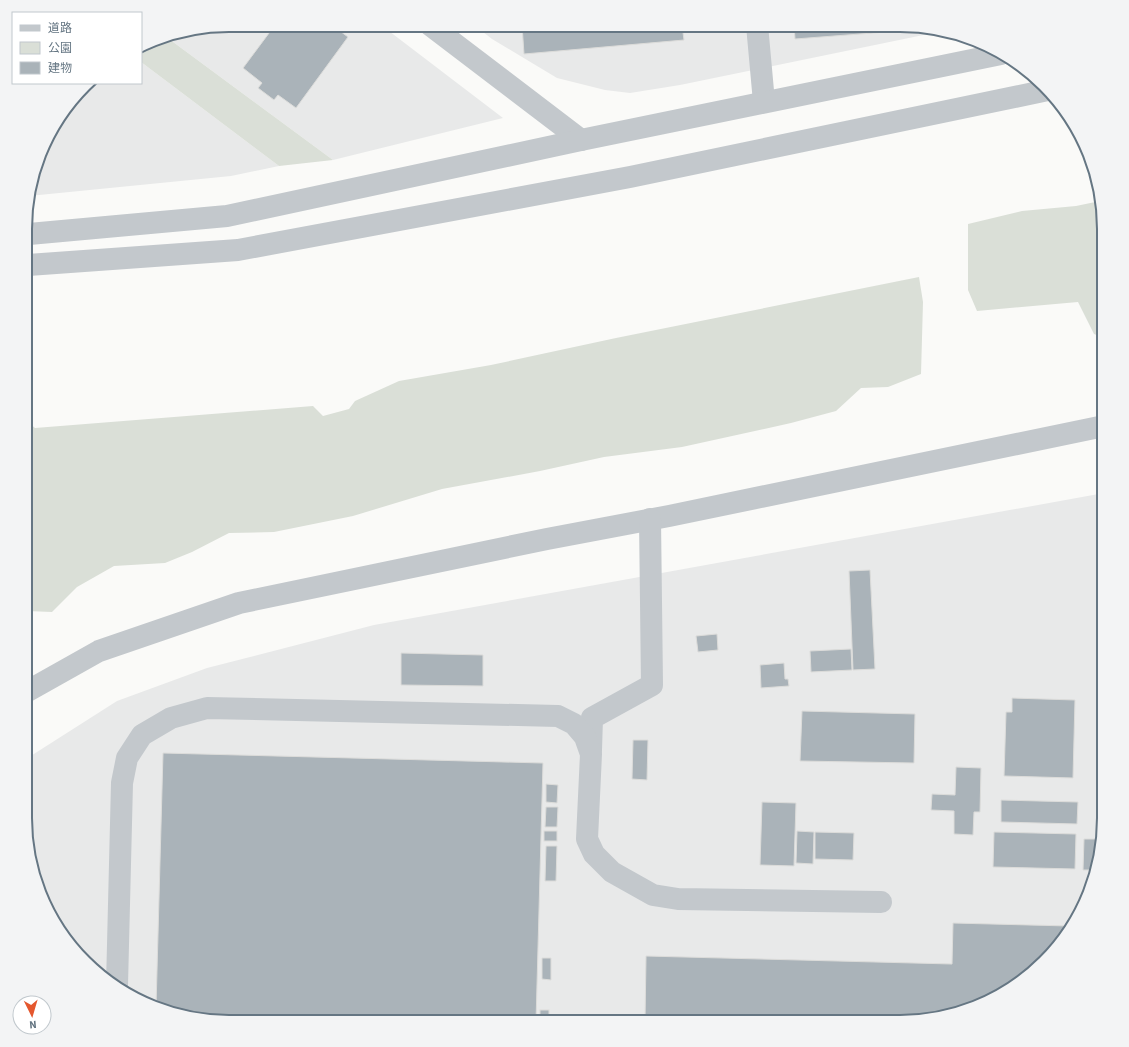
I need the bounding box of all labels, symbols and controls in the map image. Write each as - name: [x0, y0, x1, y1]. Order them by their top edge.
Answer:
- legend: [12, 12, 142, 84]
- text: 道路: [48, 20, 72, 37]
- text: 公園: [48, 40, 72, 57]
- text: 建物: [48, 60, 72, 77]
- north arrow: [12, 995, 52, 1035]
- text: N: [29, 1017, 37, 1032]

